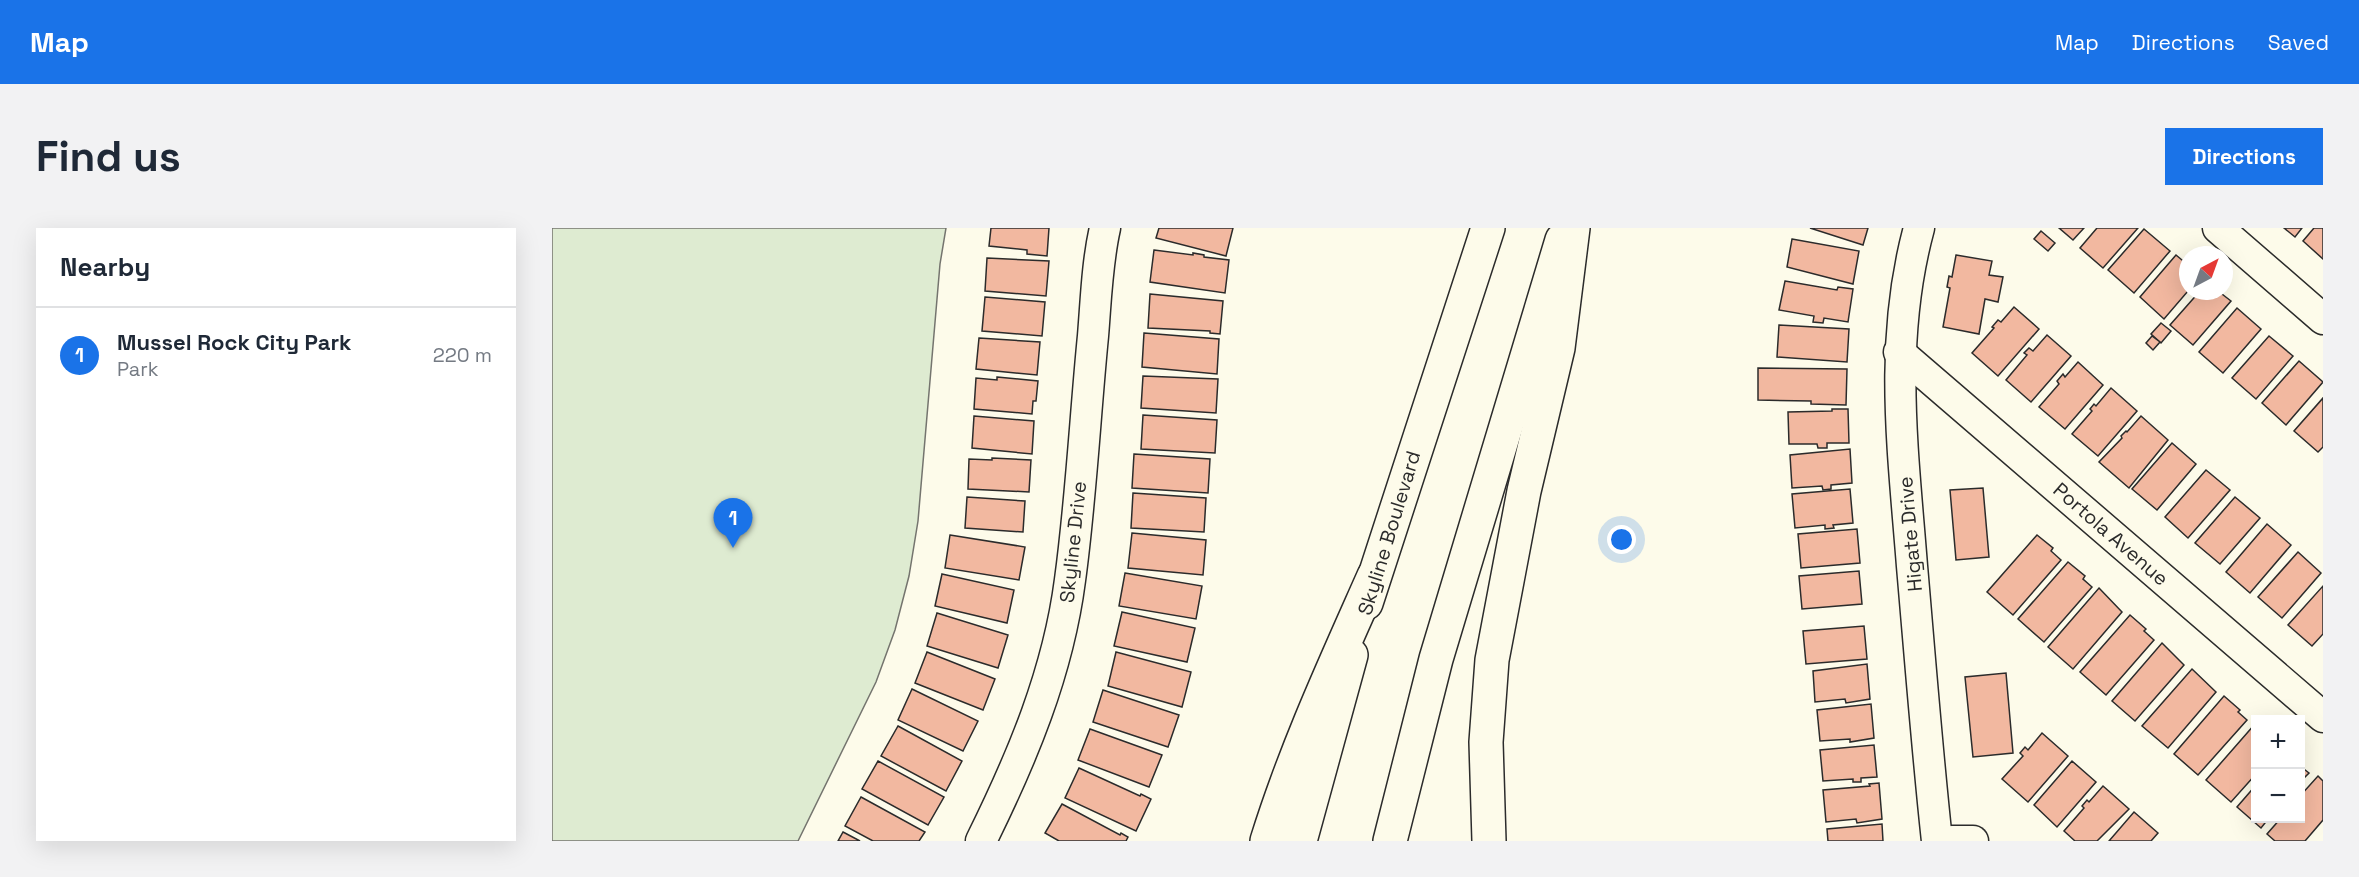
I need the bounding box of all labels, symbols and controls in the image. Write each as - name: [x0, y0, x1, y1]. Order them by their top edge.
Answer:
- text: Map: [30, 24, 89, 60]
- text: Map: [2055, 29, 2099, 56]
- text: Directions: [2132, 29, 2235, 56]
- text: Saved: [2268, 29, 2329, 56]
- button: Directions: [2165, 128, 2323, 185]
- text: Find us: [36, 130, 181, 183]
- north arrow: [2179, 246, 2233, 300]
- text: Nearby: [60, 250, 150, 284]
- text: Mussel Rock City Park: [117, 328, 352, 356]
- text: 1: [75, 342, 84, 368]
- text: 220 m: [433, 342, 492, 368]
- text: Park: [117, 356, 159, 382]
- street label: Skyline Boulevard: [1352, 448, 1426, 618]
- street label: Higate Drive: [1892, 475, 1928, 593]
- street label: Portola Avenue: [2048, 477, 2174, 591]
- street label: Skyline Drive: [1054, 480, 1092, 604]
- pin: 1: [714, 498, 753, 548]
- your location: [1607, 525, 1636, 554]
- map controls: [2251, 715, 2305, 823]
- button: +: [2251, 715, 2305, 769]
- button: −: [2251, 769, 2305, 823]

